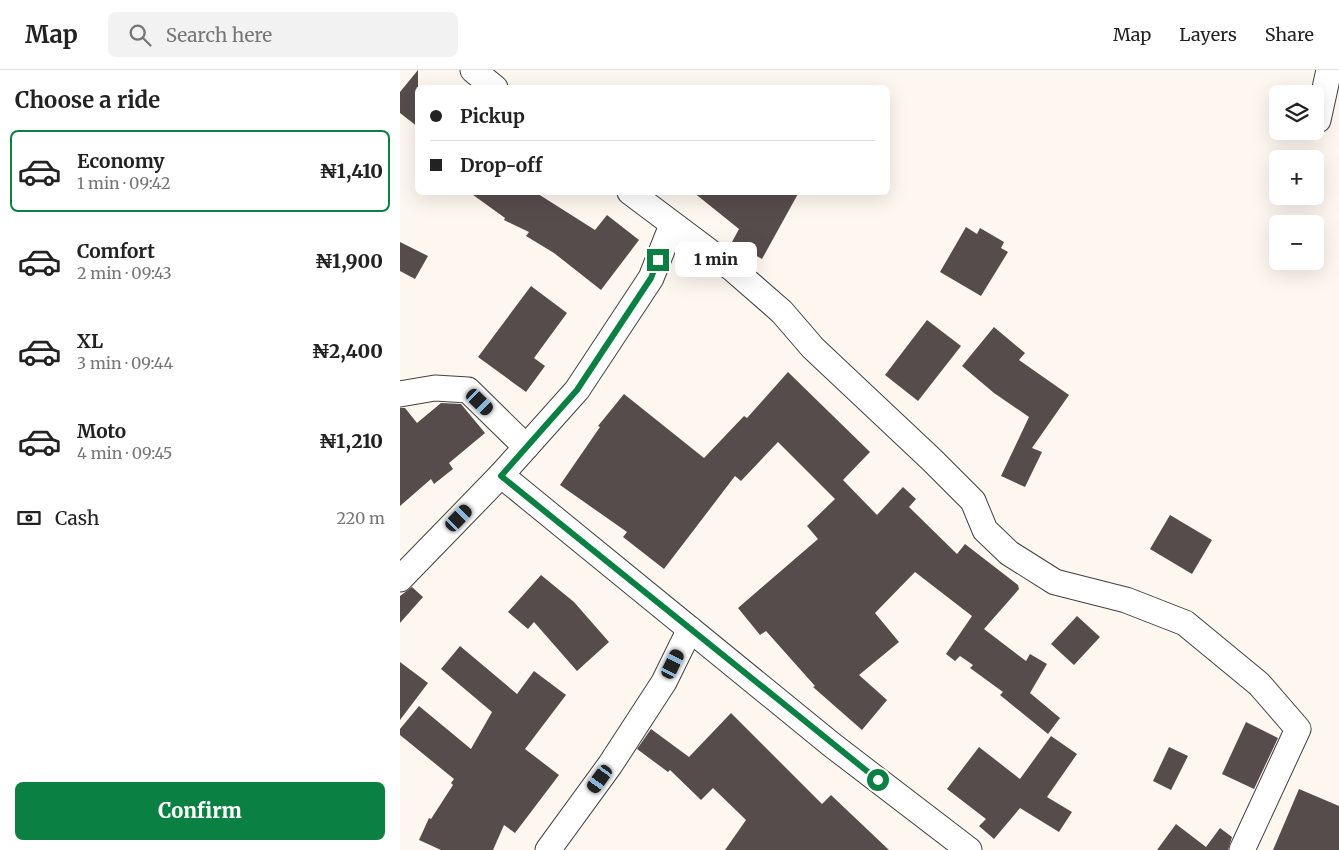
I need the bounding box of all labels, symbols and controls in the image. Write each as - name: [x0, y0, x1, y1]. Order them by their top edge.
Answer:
- search box: [108, 12, 458, 57]
- text: Map: [25, 19, 78, 50]
- icon: search: [126, 21, 154, 49]
- text: Search here: [166, 23, 272, 47]
- text: Map: [1113, 23, 1151, 46]
- text: Layers: [1179, 23, 1237, 46]
- text: Share: [1265, 23, 1314, 46]
- map controls: [1269, 85, 1324, 270]
- button: layers: [1269, 85, 1324, 140]
- text: Choose a ride: [15, 86, 160, 114]
- text: Pickup: [460, 104, 525, 128]
- icon: car: [17, 149, 62, 194]
- text: Economy: [77, 149, 165, 173]
- button: +: [1269, 150, 1324, 205]
- text: Drop-off: [460, 153, 542, 177]
- text: ₦1,410: [319, 159, 383, 183]
- text: 1 min · 09:42: [77, 173, 170, 193]
- button: −: [1269, 215, 1324, 270]
- icon: car: [17, 239, 62, 284]
- text: Comfort: [77, 239, 155, 263]
- callout: 1 min: [676, 242, 758, 278]
- text: ₦1,900: [315, 249, 383, 273]
- route end: [647, 249, 669, 271]
- text: 1 min: [694, 249, 738, 269]
- text: 2 min · 09:43: [77, 263, 172, 283]
- icon: car: [17, 329, 62, 374]
- text: XL: [77, 329, 103, 353]
- text: ₦2,400: [311, 339, 383, 363]
- text: 3 min · 09:44: [77, 353, 173, 373]
- car: [463, 386, 496, 418]
- icon: car: [17, 419, 62, 464]
- text: Moto: [77, 419, 126, 443]
- text: ₦1,210: [319, 429, 383, 453]
- text: 4 min · 09:45: [77, 443, 172, 463]
- car: [443, 502, 474, 534]
- icon: cash: [15, 504, 43, 532]
- text: Cash: [55, 506, 99, 530]
- text: 220 m: [337, 508, 385, 528]
- car: [659, 647, 686, 681]
- car: [585, 762, 614, 796]
- route start: [867, 769, 889, 791]
- button: Confirm: [15, 782, 385, 840]

